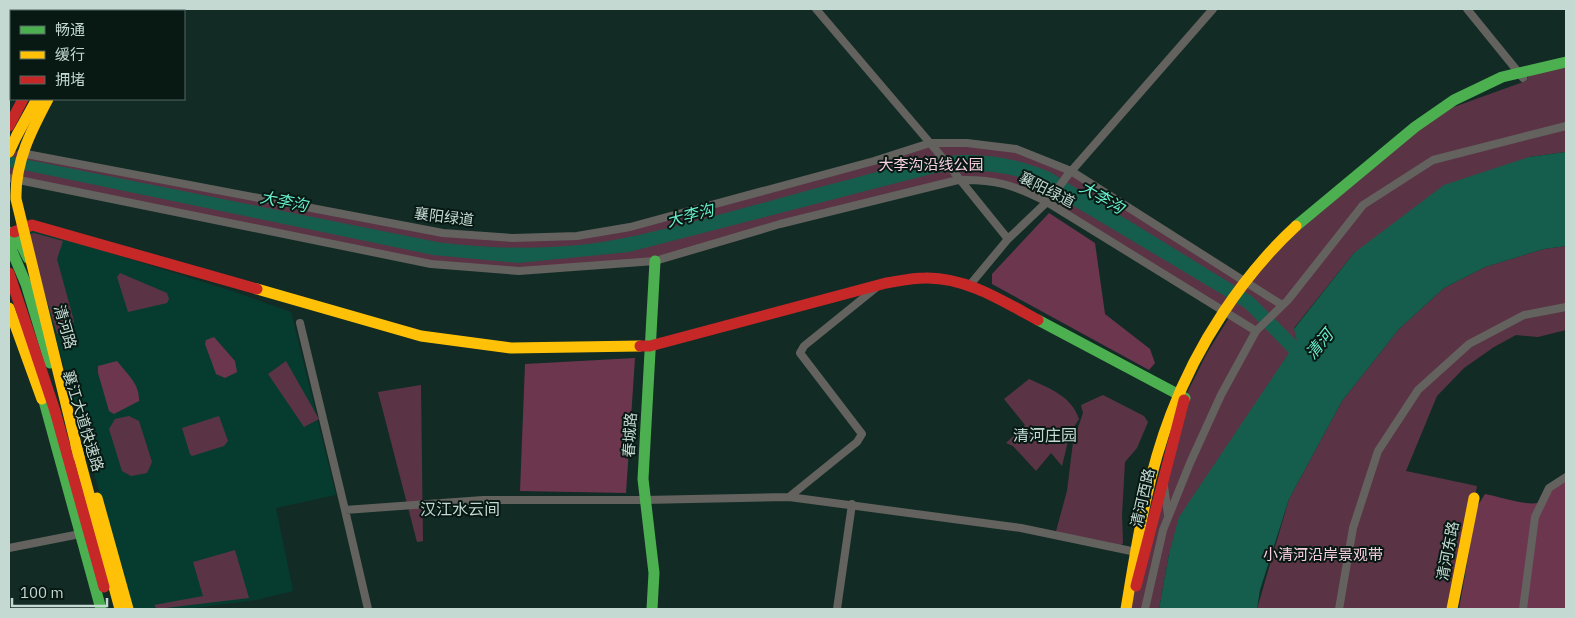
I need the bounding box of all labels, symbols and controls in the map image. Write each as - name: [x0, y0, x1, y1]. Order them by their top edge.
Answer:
- legend: [10, 10, 185, 100]
- text: 畅通: [55, 20, 85, 39]
- text: 缓行: [55, 45, 85, 64]
- text: 拥堵: [55, 70, 85, 89]
- park label: 大李沟沿线公园: [878, 155, 984, 174]
- street label: 襄阳绿道: [1016, 167, 1078, 212]
- water label: 大李沟: [1076, 176, 1130, 219]
- water label: 大李沟: [259, 187, 311, 216]
- water label: 大李沟: [664, 199, 718, 231]
- street label: 襄阳绿道: [413, 203, 475, 230]
- street label: 清河路: [50, 303, 81, 351]
- water label: 清河: [1301, 323, 1339, 363]
- street label: 襄江大道快速路: [59, 368, 108, 474]
- street label: 春城路: [619, 412, 640, 458]
- district label: 清河庄园: [1013, 425, 1077, 445]
- street label: 清河西路: [1127, 467, 1159, 529]
- district label: 汉江水云间: [420, 499, 500, 519]
- street label: 清河东路: [1432, 520, 1463, 582]
- park label: 小清河沿岸景观带: [1263, 545, 1383, 564]
- scale bar: [12, 576, 108, 608]
- text: 100 m: [20, 583, 64, 602]

